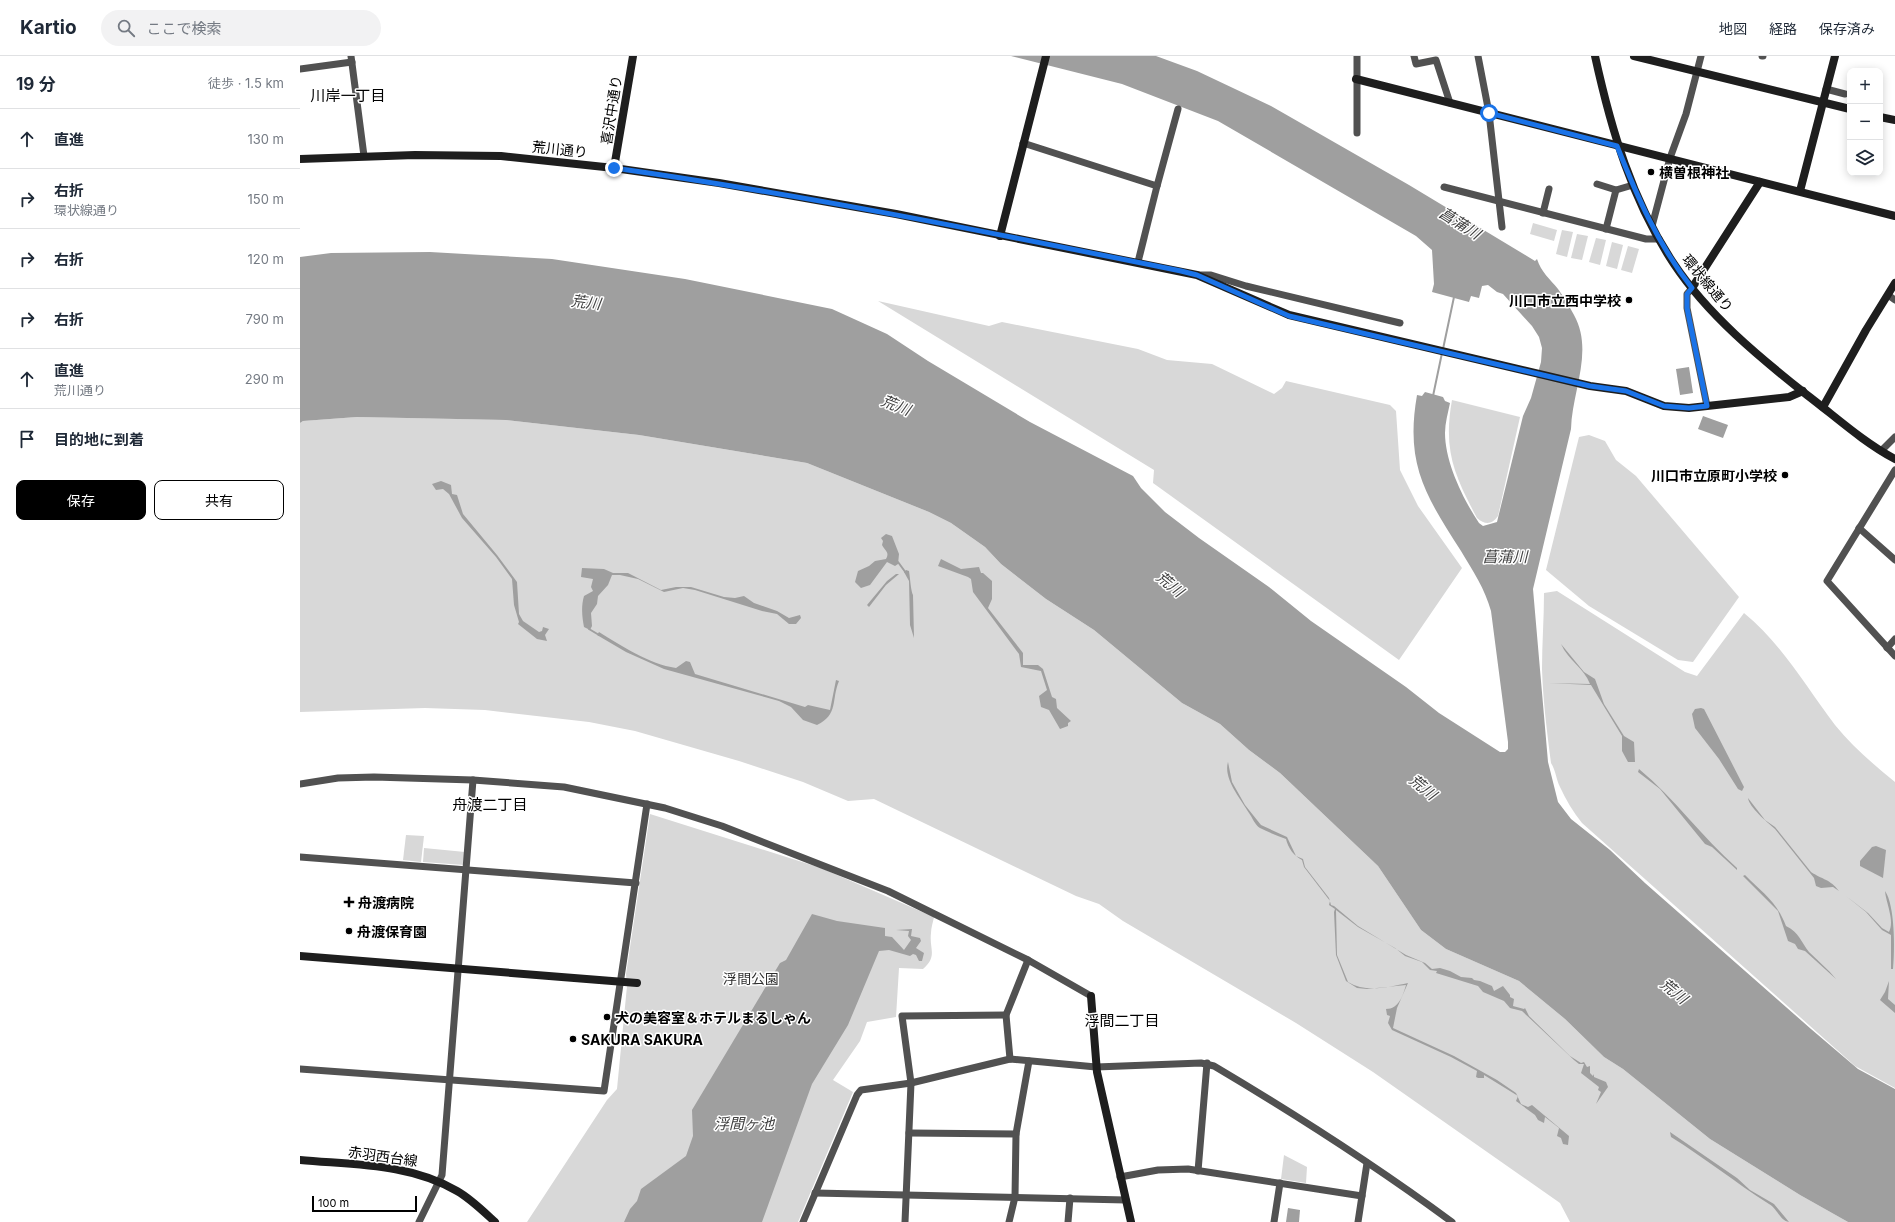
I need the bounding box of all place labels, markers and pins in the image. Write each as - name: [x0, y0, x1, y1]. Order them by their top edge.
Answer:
- place label: 横曽根神社: [1659, 164, 1729, 181]
- marker: 横曽根神社: [1646, 167, 1656, 177]
- place label: 川口市立西中学校: [1509, 292, 1621, 309]
- marker: 川口市立西中学校: [1624, 295, 1634, 305]
- place label: 川口市立原町小学校: [1651, 467, 1777, 484]
- marker: 川口市立原町小学校: [1780, 470, 1790, 480]
- place label: 舟渡病院: [358, 894, 414, 911]
- marker: 舟渡病院: [343, 896, 355, 908]
- place label: 舟渡保育園: [357, 923, 427, 940]
- marker: 舟渡保育園: [344, 926, 354, 936]
- place label: 犬の美容室＆ホテルまるしゃん: [615, 1009, 811, 1026]
- marker: 犬の美容室＆ホテルまるしゃん: [602, 1012, 612, 1022]
- place label: SAKURA SAKURA: [581, 1031, 704, 1048]
- marker: SAKURA SAKURA: [568, 1034, 578, 1044]

